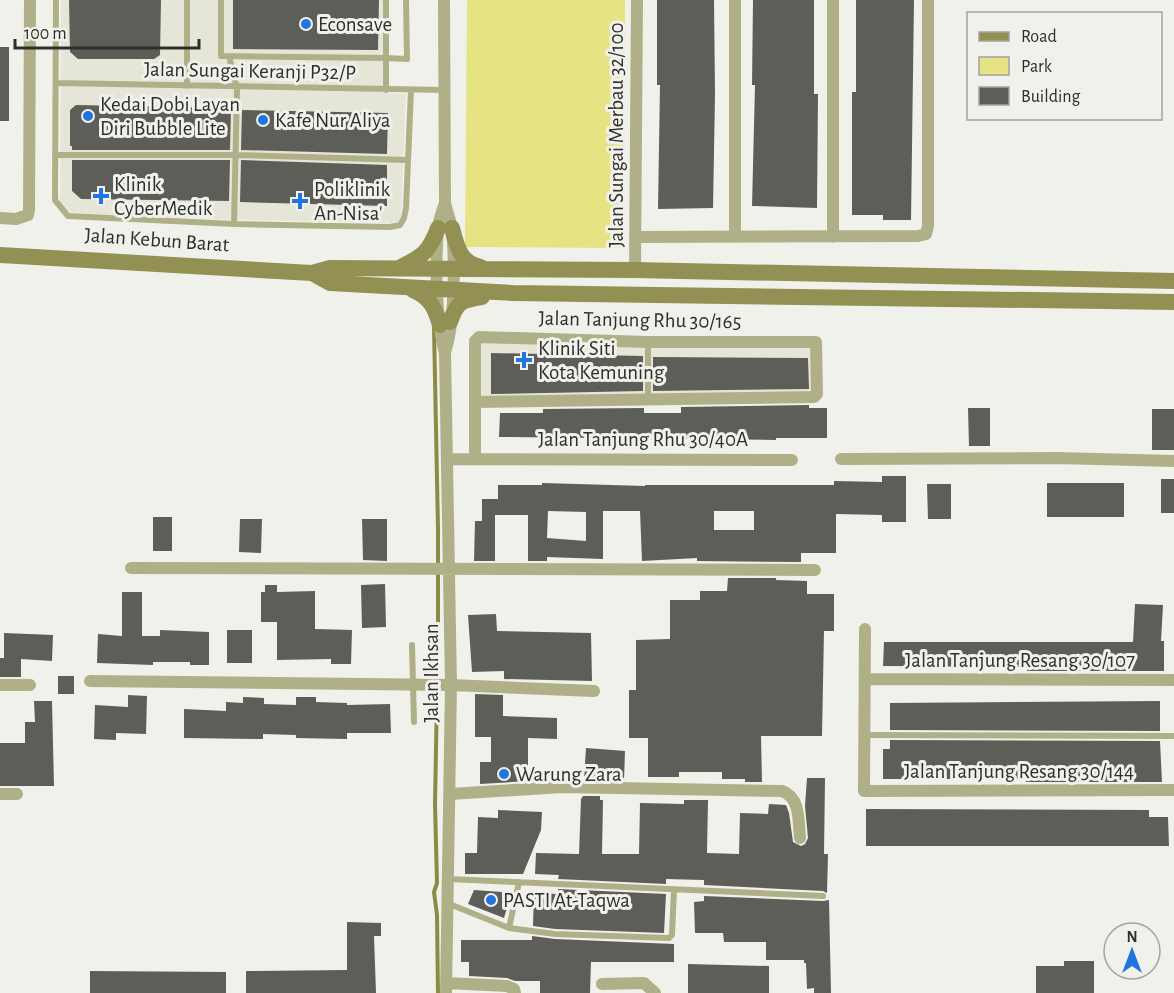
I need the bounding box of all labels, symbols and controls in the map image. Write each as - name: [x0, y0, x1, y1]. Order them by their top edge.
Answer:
- scale bar: [15, 12, 200, 50]
- legend: [967, 12, 1162, 120]
- place label: Econsave: [318, 14, 392, 35]
- marker: Econsave: [299, 17, 313, 31]
- street label: Jalan Sungai Merbau 32/100: [606, 22, 627, 248]
- text: 100 m: [24, 25, 67, 43]
- text: Road: [1021, 28, 1057, 46]
- text: Park: [1021, 58, 1053, 76]
- street label: Jalan Sungai Keranji P32/P: [144, 59, 356, 83]
- text: Building: [1021, 88, 1081, 106]
- place label: Kedai Dobi Layan Diri Bubble Lite: [100, 94, 240, 139]
- marker: Kedai Dobi Layan Diri Bubble Lite: [81, 109, 95, 123]
- place label: Kafe Nur Aliya: [275, 110, 391, 131]
- marker: Kafe Nur Aliya: [256, 113, 270, 127]
- place label: Klinik CyberMedik: [114, 174, 213, 219]
- place label: Poliklinik An-Nisa': [314, 179, 390, 224]
- marker: Klinik CyberMedik: [92, 187, 110, 205]
- marker: Poliklinik An-Nisa': [291, 192, 309, 210]
- street label: Jalan Kebun Barat: [84, 224, 230, 256]
- street label: Jalan Tanjung Rhu 30/165: [538, 308, 742, 332]
- place label: Klinik Siti Kota Kemuning: [538, 338, 665, 383]
- marker: Klinik Siti Kota Kemuning: [515, 351, 533, 369]
- street label: Jalan Tanjung Rhu 30/40A: [538, 429, 748, 450]
- street label: Jalan Ikhsan: [421, 624, 442, 722]
- street label: Jalan Tanjung Resang 30/107: [905, 650, 1135, 671]
- street label: Jalan Tanjung Resang 30/144: [904, 761, 1134, 782]
- place label: Warung Zara: [516, 764, 622, 785]
- marker: Warung Zara: [497, 767, 511, 781]
- place label: PASTI At-Taqwa: [503, 890, 630, 911]
- marker: PASTI At-Taqwa: [484, 893, 498, 907]
- north arrow: [1102, 921, 1162, 981]
- text: N: [1126, 929, 1138, 945]

